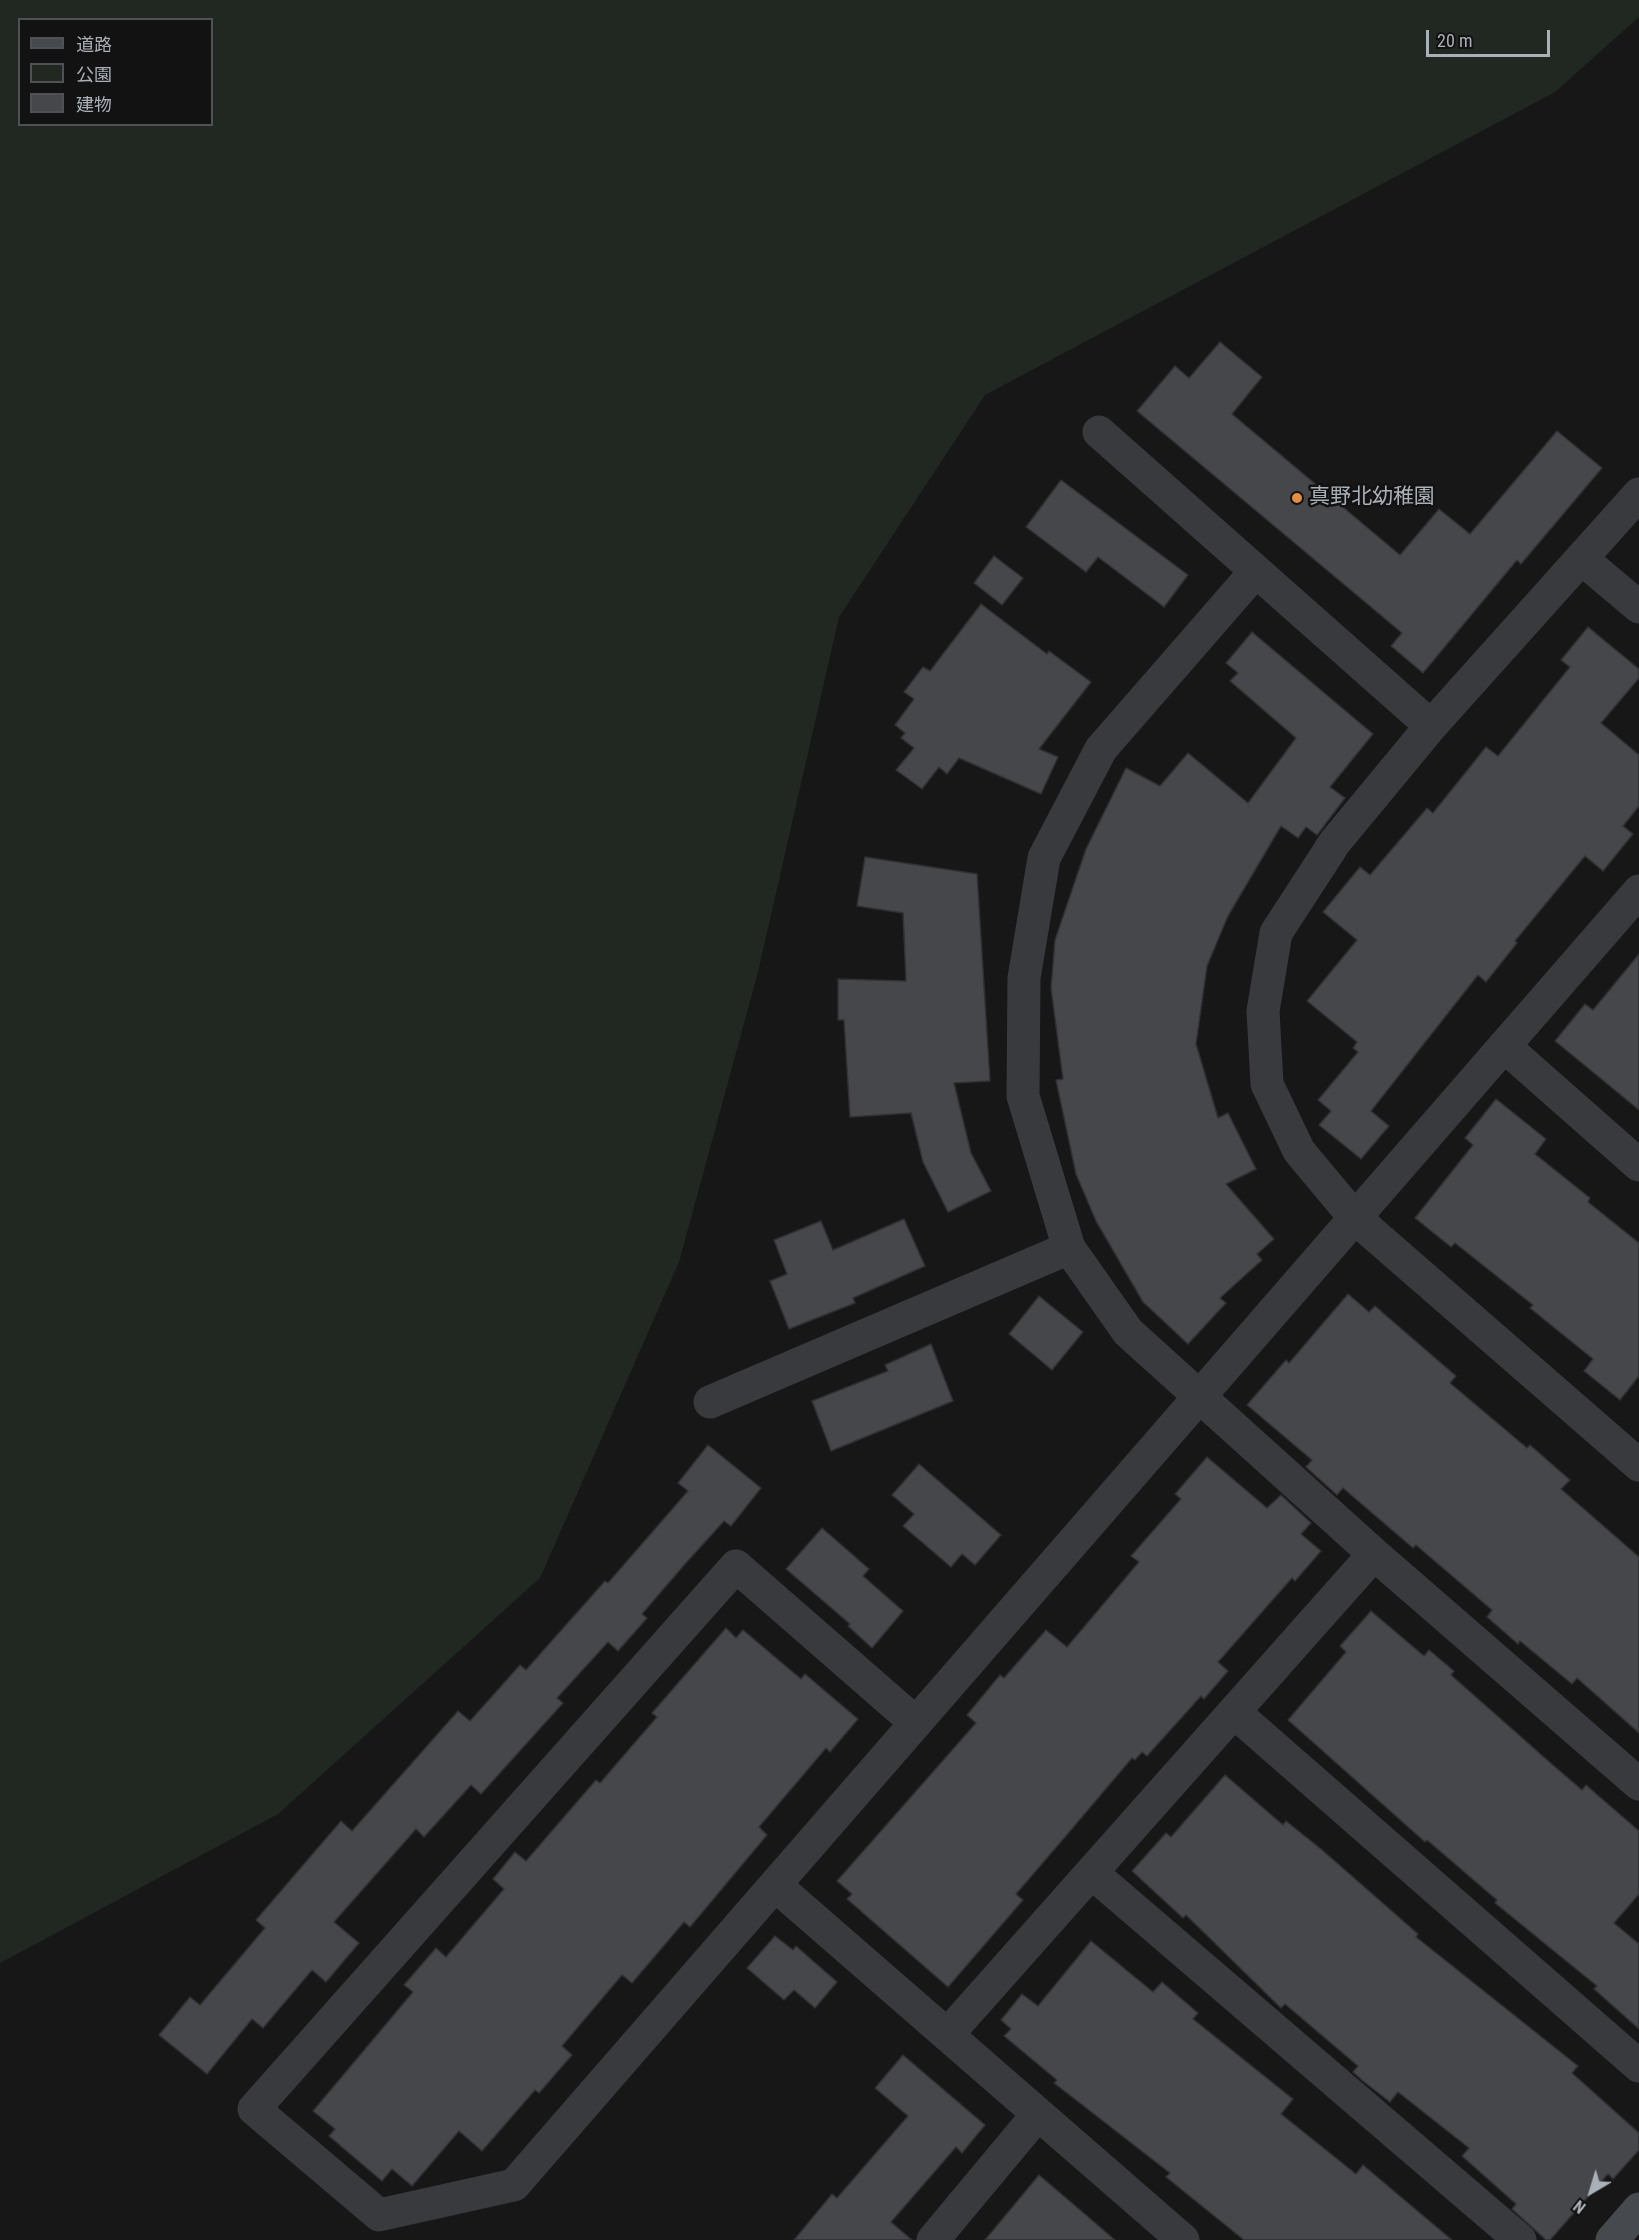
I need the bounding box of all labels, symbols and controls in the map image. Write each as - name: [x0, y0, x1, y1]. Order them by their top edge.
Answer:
- legend: [18, 18, 213, 126]
- scale bar: [1429, 18, 1554, 56]
- text: 20 m: [1437, 30, 1472, 51]
- text: 道路: [76, 34, 112, 55]
- text: 公園: [76, 64, 112, 85]
- text: 建物: [76, 94, 112, 115]
- place label: 真野北幼稚園: [1309, 485, 1435, 511]
- marker: 真野北幼稚園: [1290, 491, 1304, 505]
- north arrow: [1561, 2162, 1621, 2222]
- text: N: [1570, 2196, 1589, 2217]

